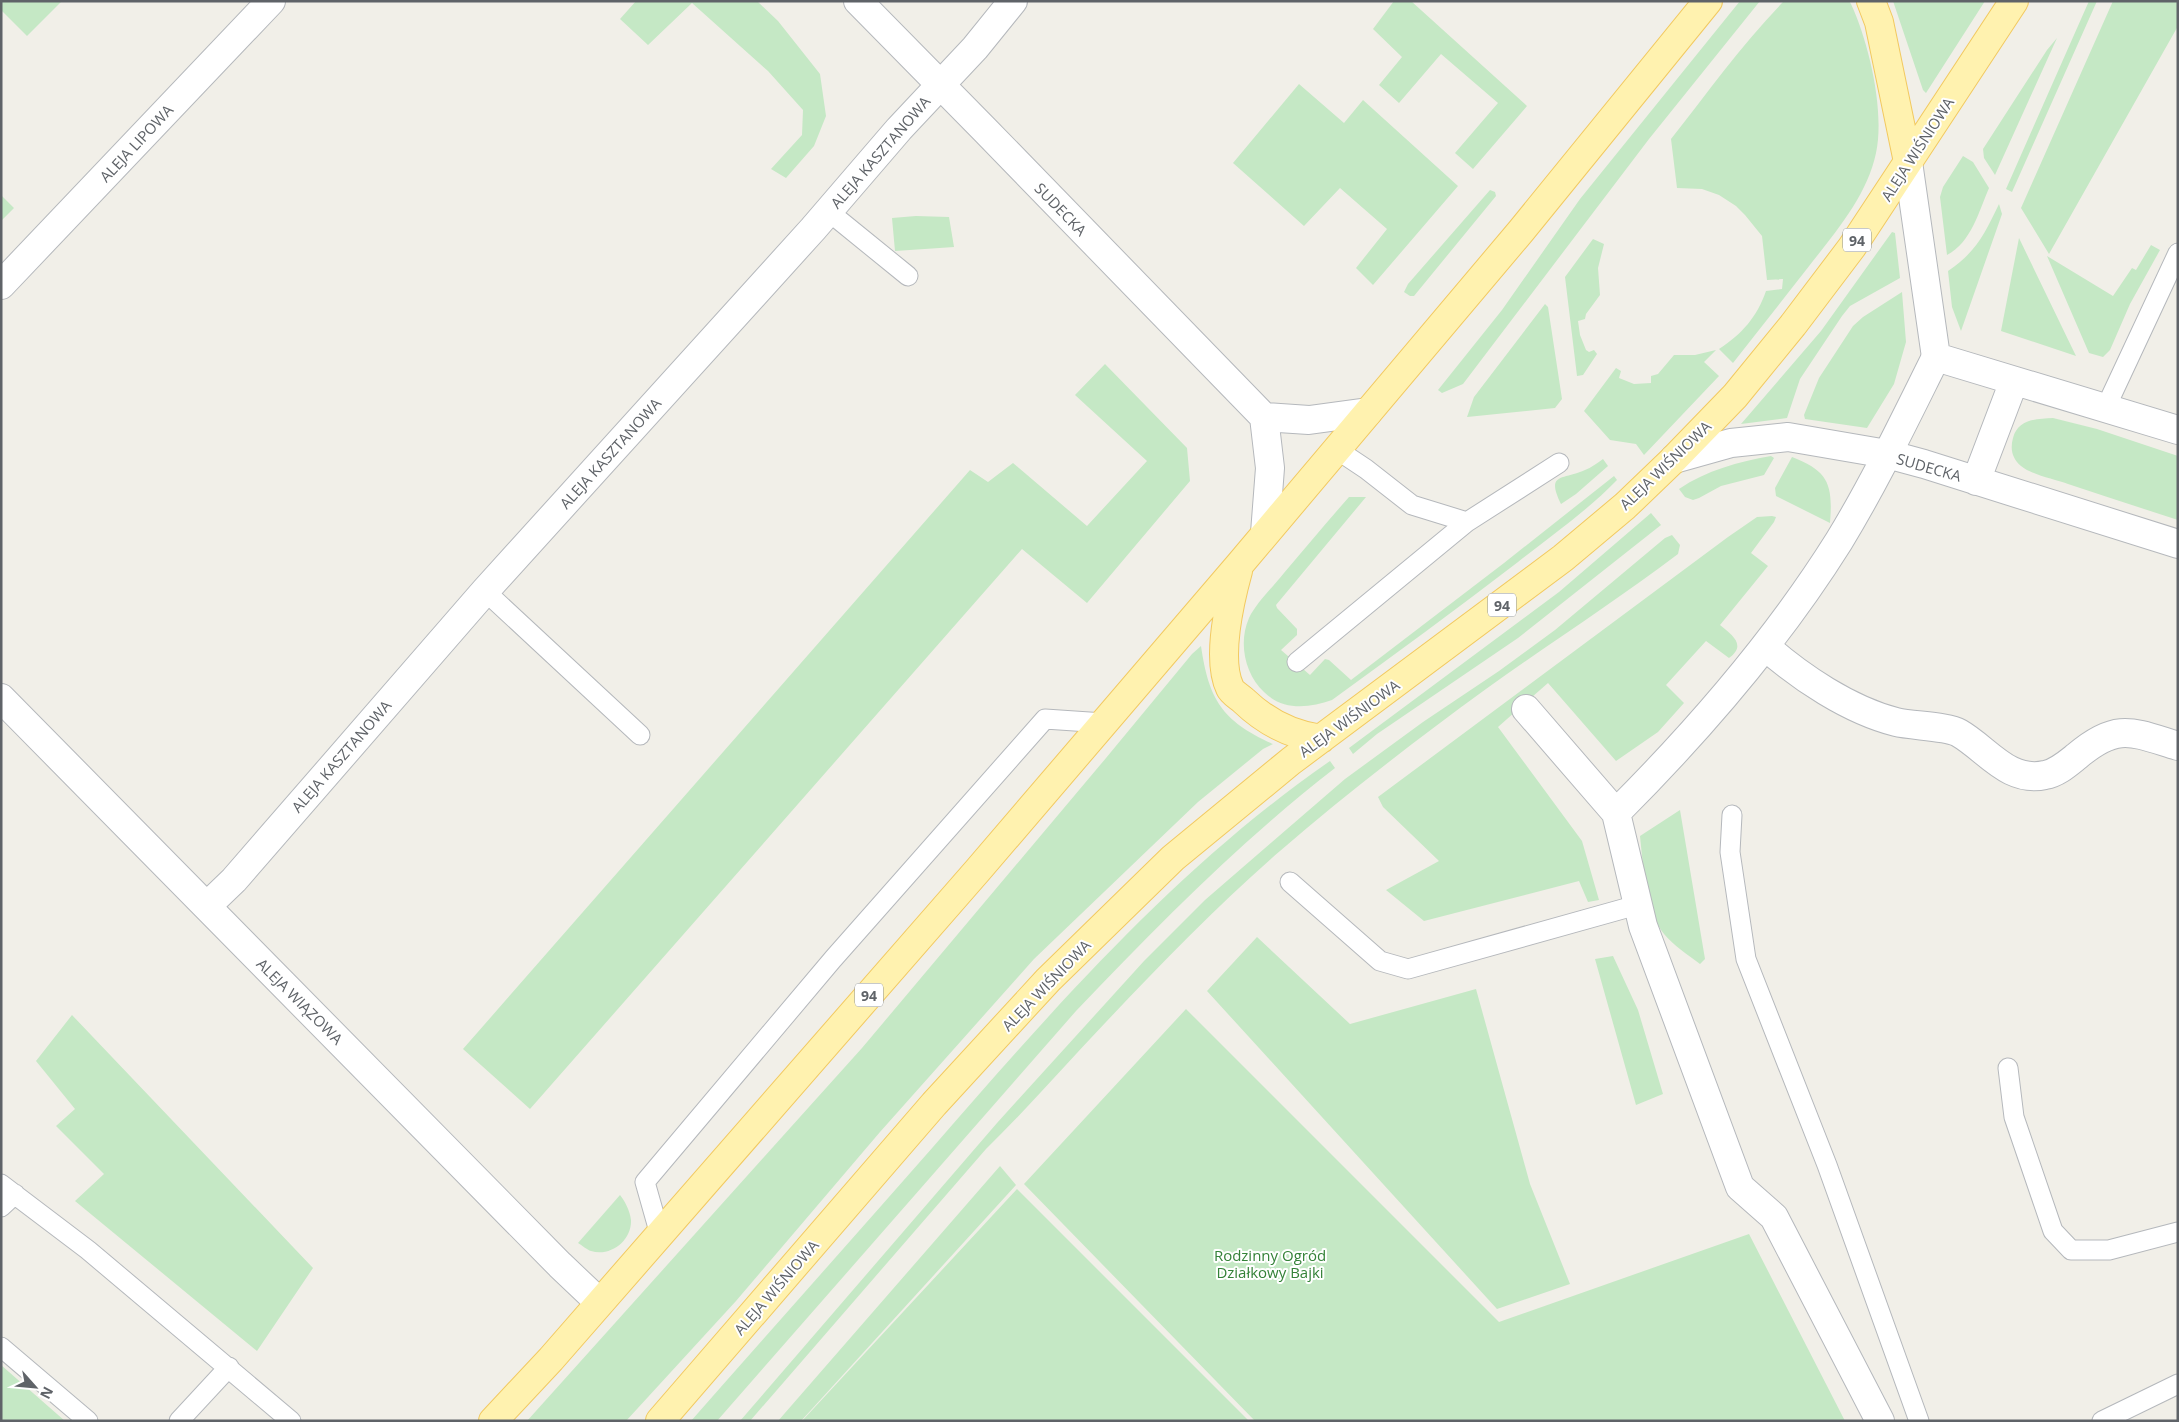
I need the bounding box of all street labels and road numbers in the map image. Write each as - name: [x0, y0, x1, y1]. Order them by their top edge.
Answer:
- street label: ALEJA KASZTANOWA: [826, 91, 935, 212]
- street label: ALEJA WIŚNIOWA: [1876, 93, 1958, 205]
- street label: ALEJA LIPOWA: [95, 100, 177, 186]
- street label: SUDECKA: [1031, 178, 1092, 240]
- road number: 94: [1843, 228, 1871, 252]
- street label: ALEJA KASZTANOWA: [555, 393, 665, 513]
- street label: ALEJA WIŚNIOWA: [1615, 416, 1715, 514]
- street label: SUDECKA: [1894, 448, 1964, 486]
- road number: 94: [1488, 594, 1516, 616]
- street label: ALEJA WIŚNIOWA: [1295, 674, 1404, 761]
- street label: ALEJA KASZTANOWA: [287, 695, 396, 816]
- street label: ALEJA WIŚNIOWA: [997, 935, 1095, 1035]
- street label: ALEJA WIĄZOWA: [253, 954, 348, 1049]
- road number: 94: [855, 984, 883, 1006]
- street label: ALEJA WIŚNIOWA: [729, 1235, 823, 1339]

